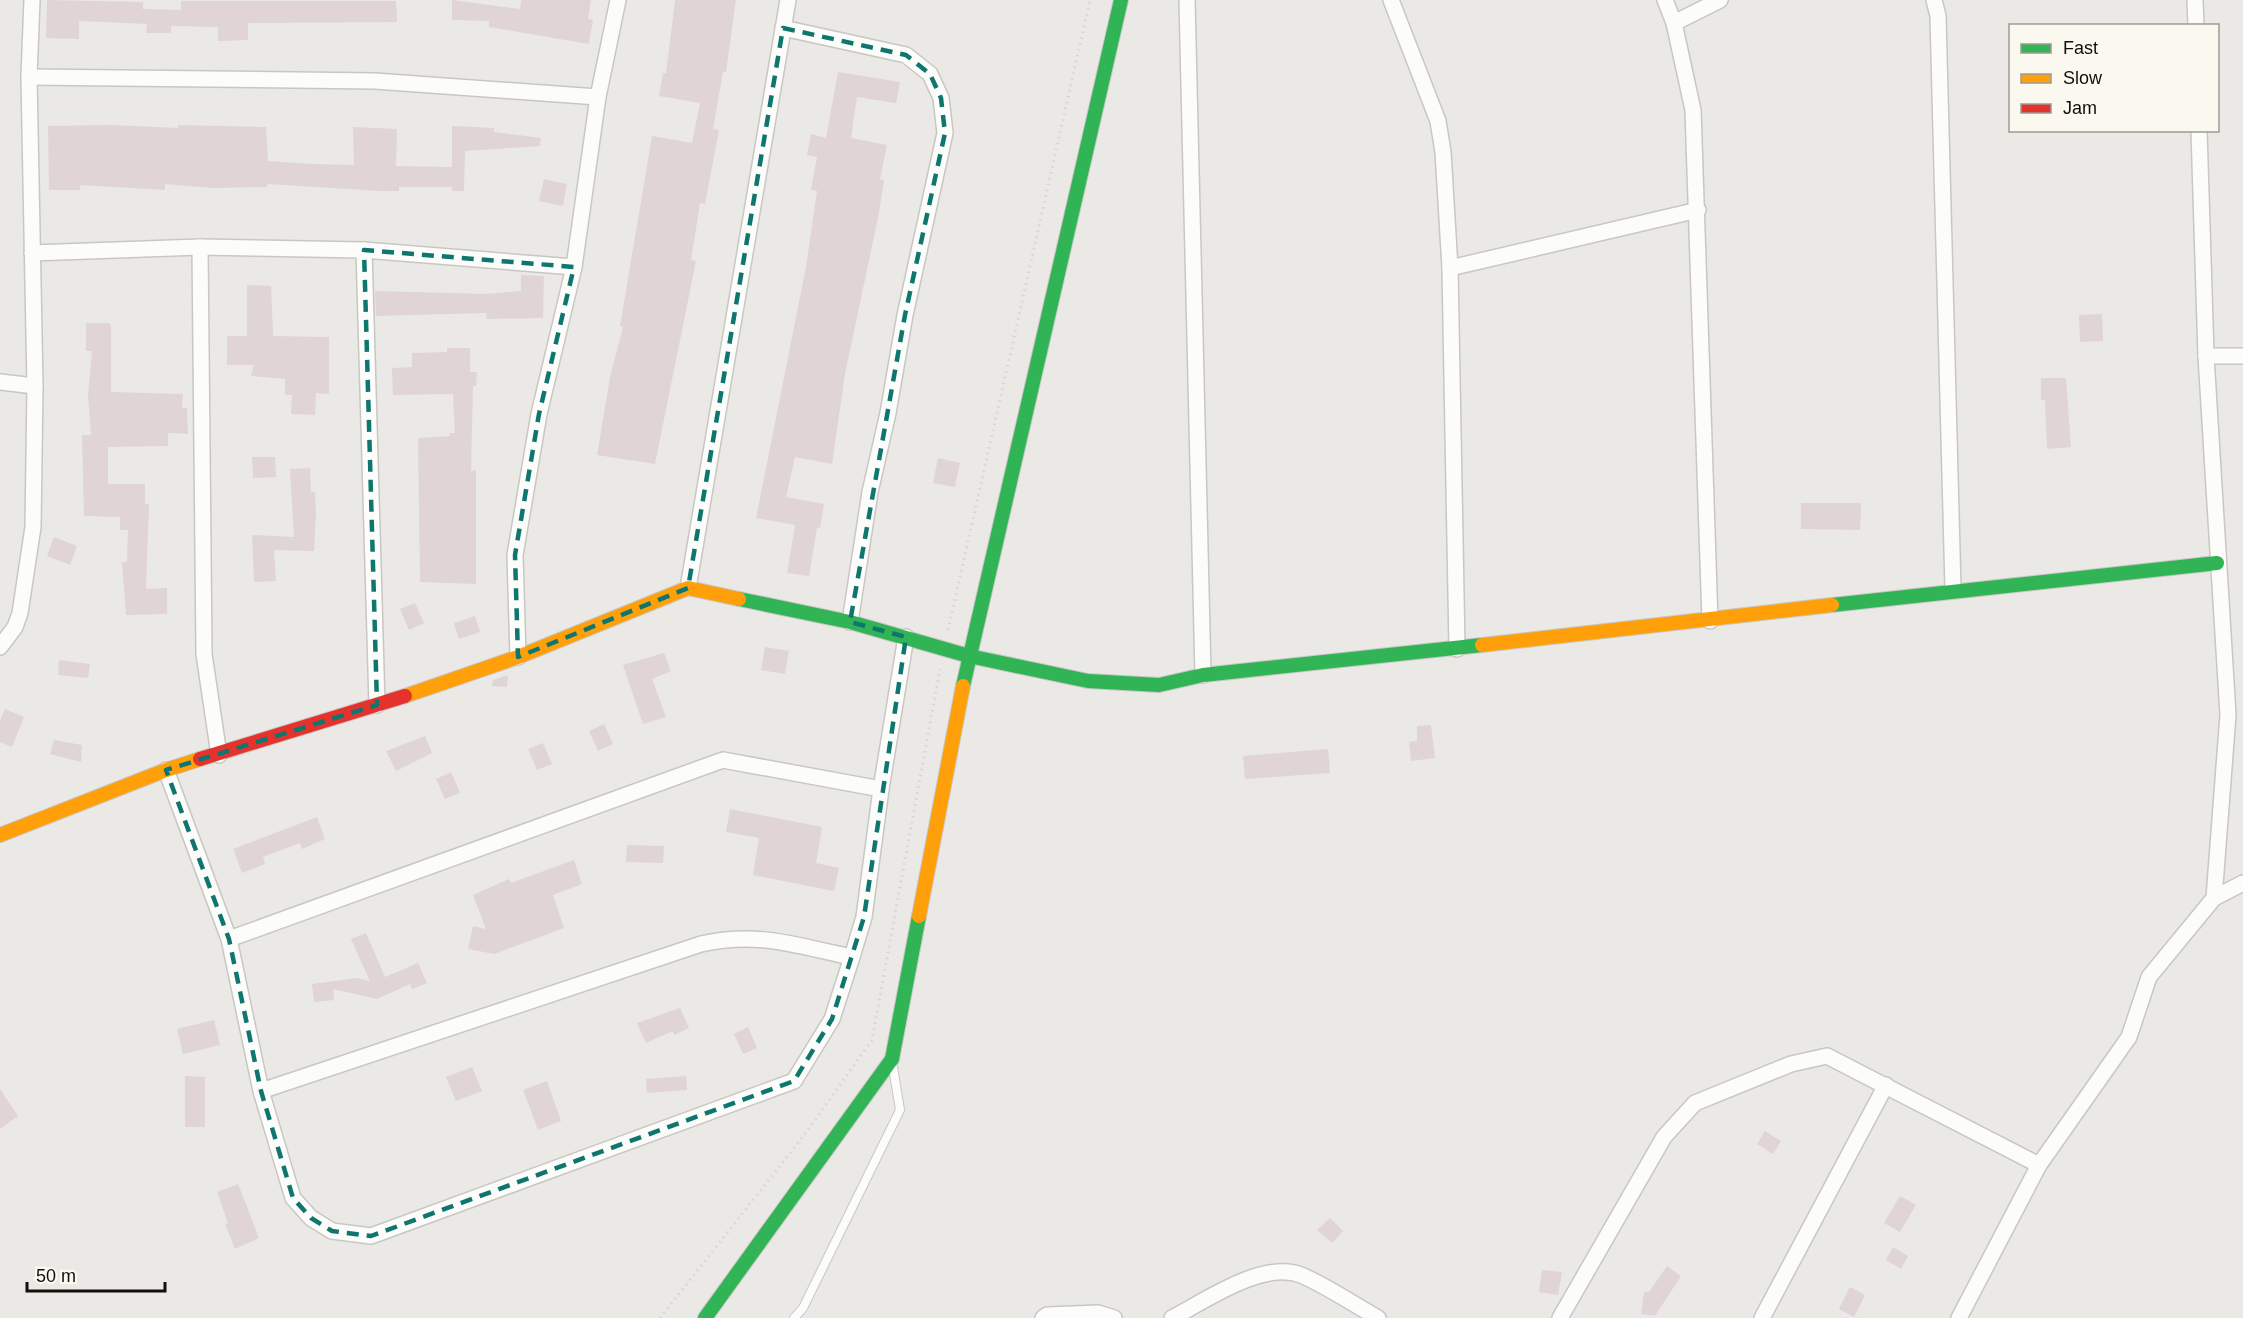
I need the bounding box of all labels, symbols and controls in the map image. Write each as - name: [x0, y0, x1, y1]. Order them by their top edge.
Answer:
- legend: [2009, 24, 2219, 132]
- text: Fast: [2063, 38, 2098, 58]
- text: Slow: [2063, 68, 2103, 88]
- text: Jam: [2063, 98, 2097, 118]
- scale bar: [27, 1255, 165, 1293]
- text: 50 m: [36, 1266, 76, 1286]

